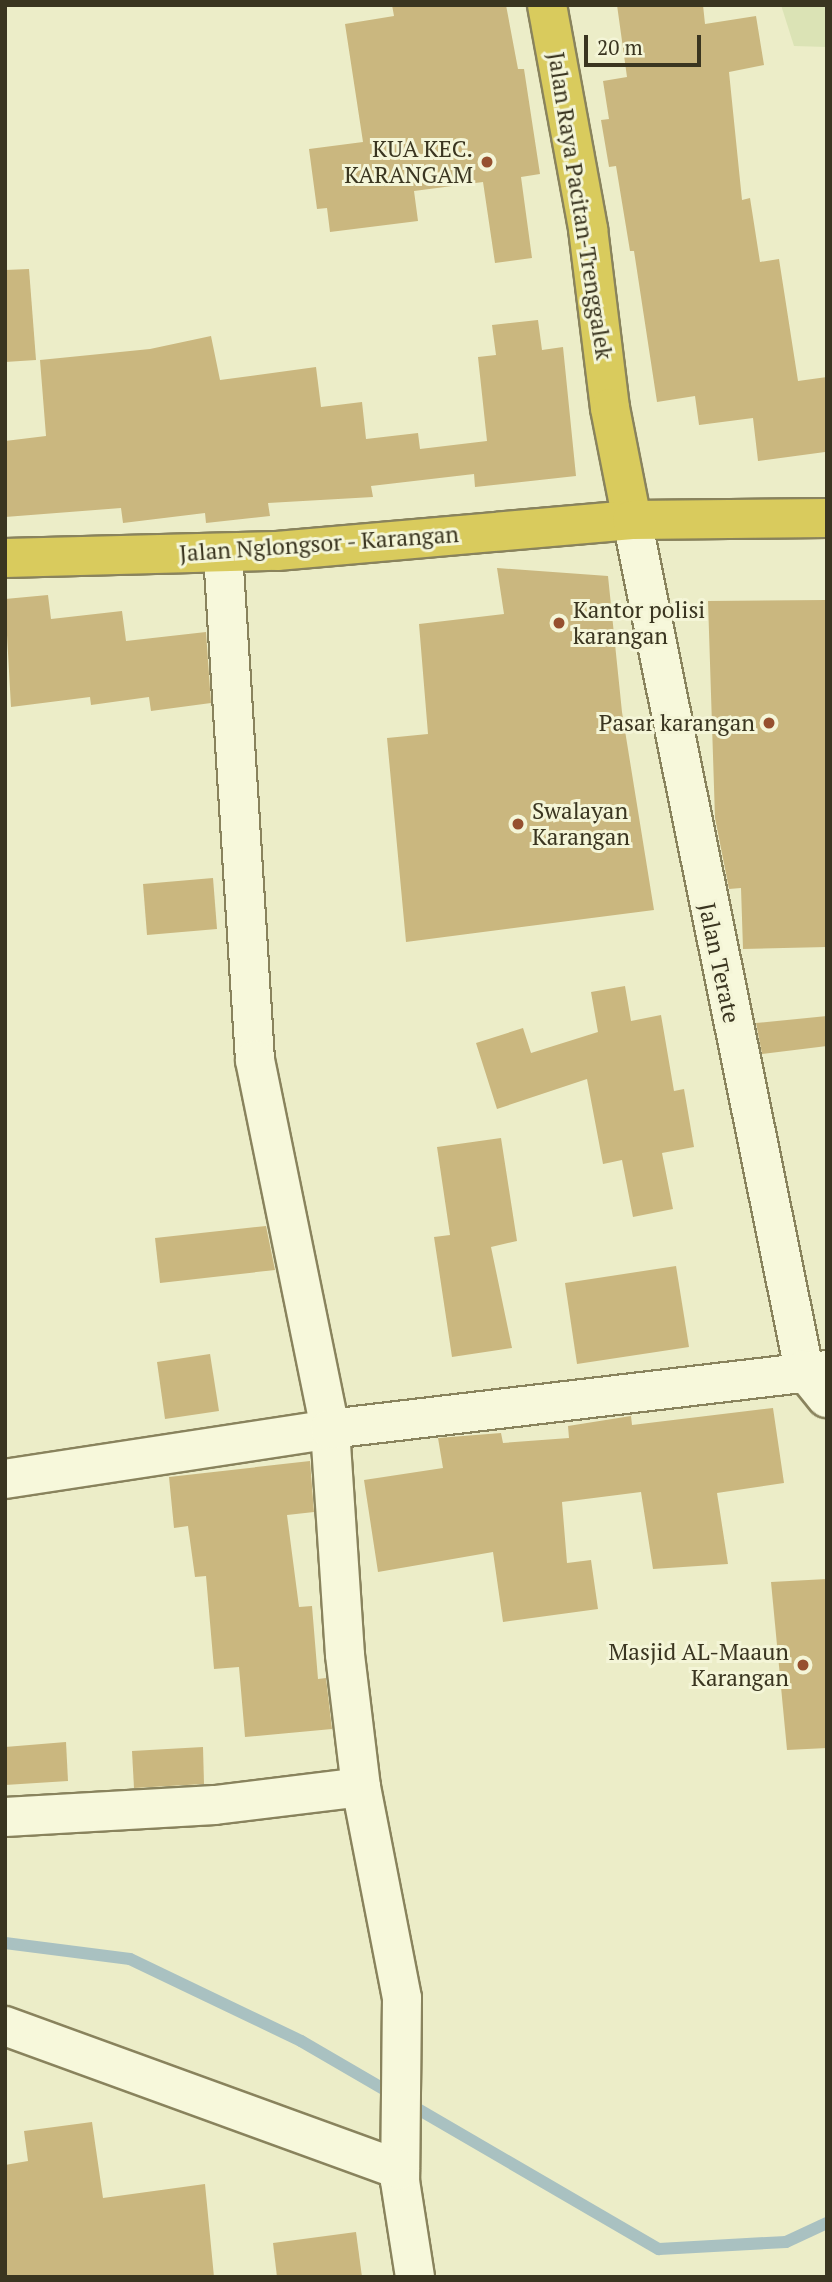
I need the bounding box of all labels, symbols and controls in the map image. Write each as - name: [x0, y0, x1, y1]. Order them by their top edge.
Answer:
- scale bar: [587, 21, 704, 65]
- text: 20 m: [597, 33, 643, 61]
- street label: Jalan Raya Pacitan-Trenggalek: [542, 50, 618, 362]
- place label: KUA KEC. KARANGAM: [344, 135, 473, 189]
- marker: KUA KEC. KARANGAM: [479, 154, 495, 170]
- street label: Jalan Nglongsor - Karangan: [177, 520, 461, 568]
- place label: Kantor polisi karangan: [573, 596, 705, 650]
- marker: Kantor polisi karangan: [551, 615, 567, 631]
- place label: Pasar karangan: [599, 709, 755, 737]
- marker: Pasar karangan: [761, 715, 777, 731]
- place label: Swalayan Karangan: [532, 797, 630, 851]
- marker: Swalayan Karangan: [510, 816, 526, 832]
- street label: Jalan Terate: [693, 900, 745, 1026]
- place label: Masjid AL-Maaun Karangan: [608, 1638, 789, 1692]
- marker: Masjid AL-Maaun Karangan: [795, 1657, 811, 1673]

